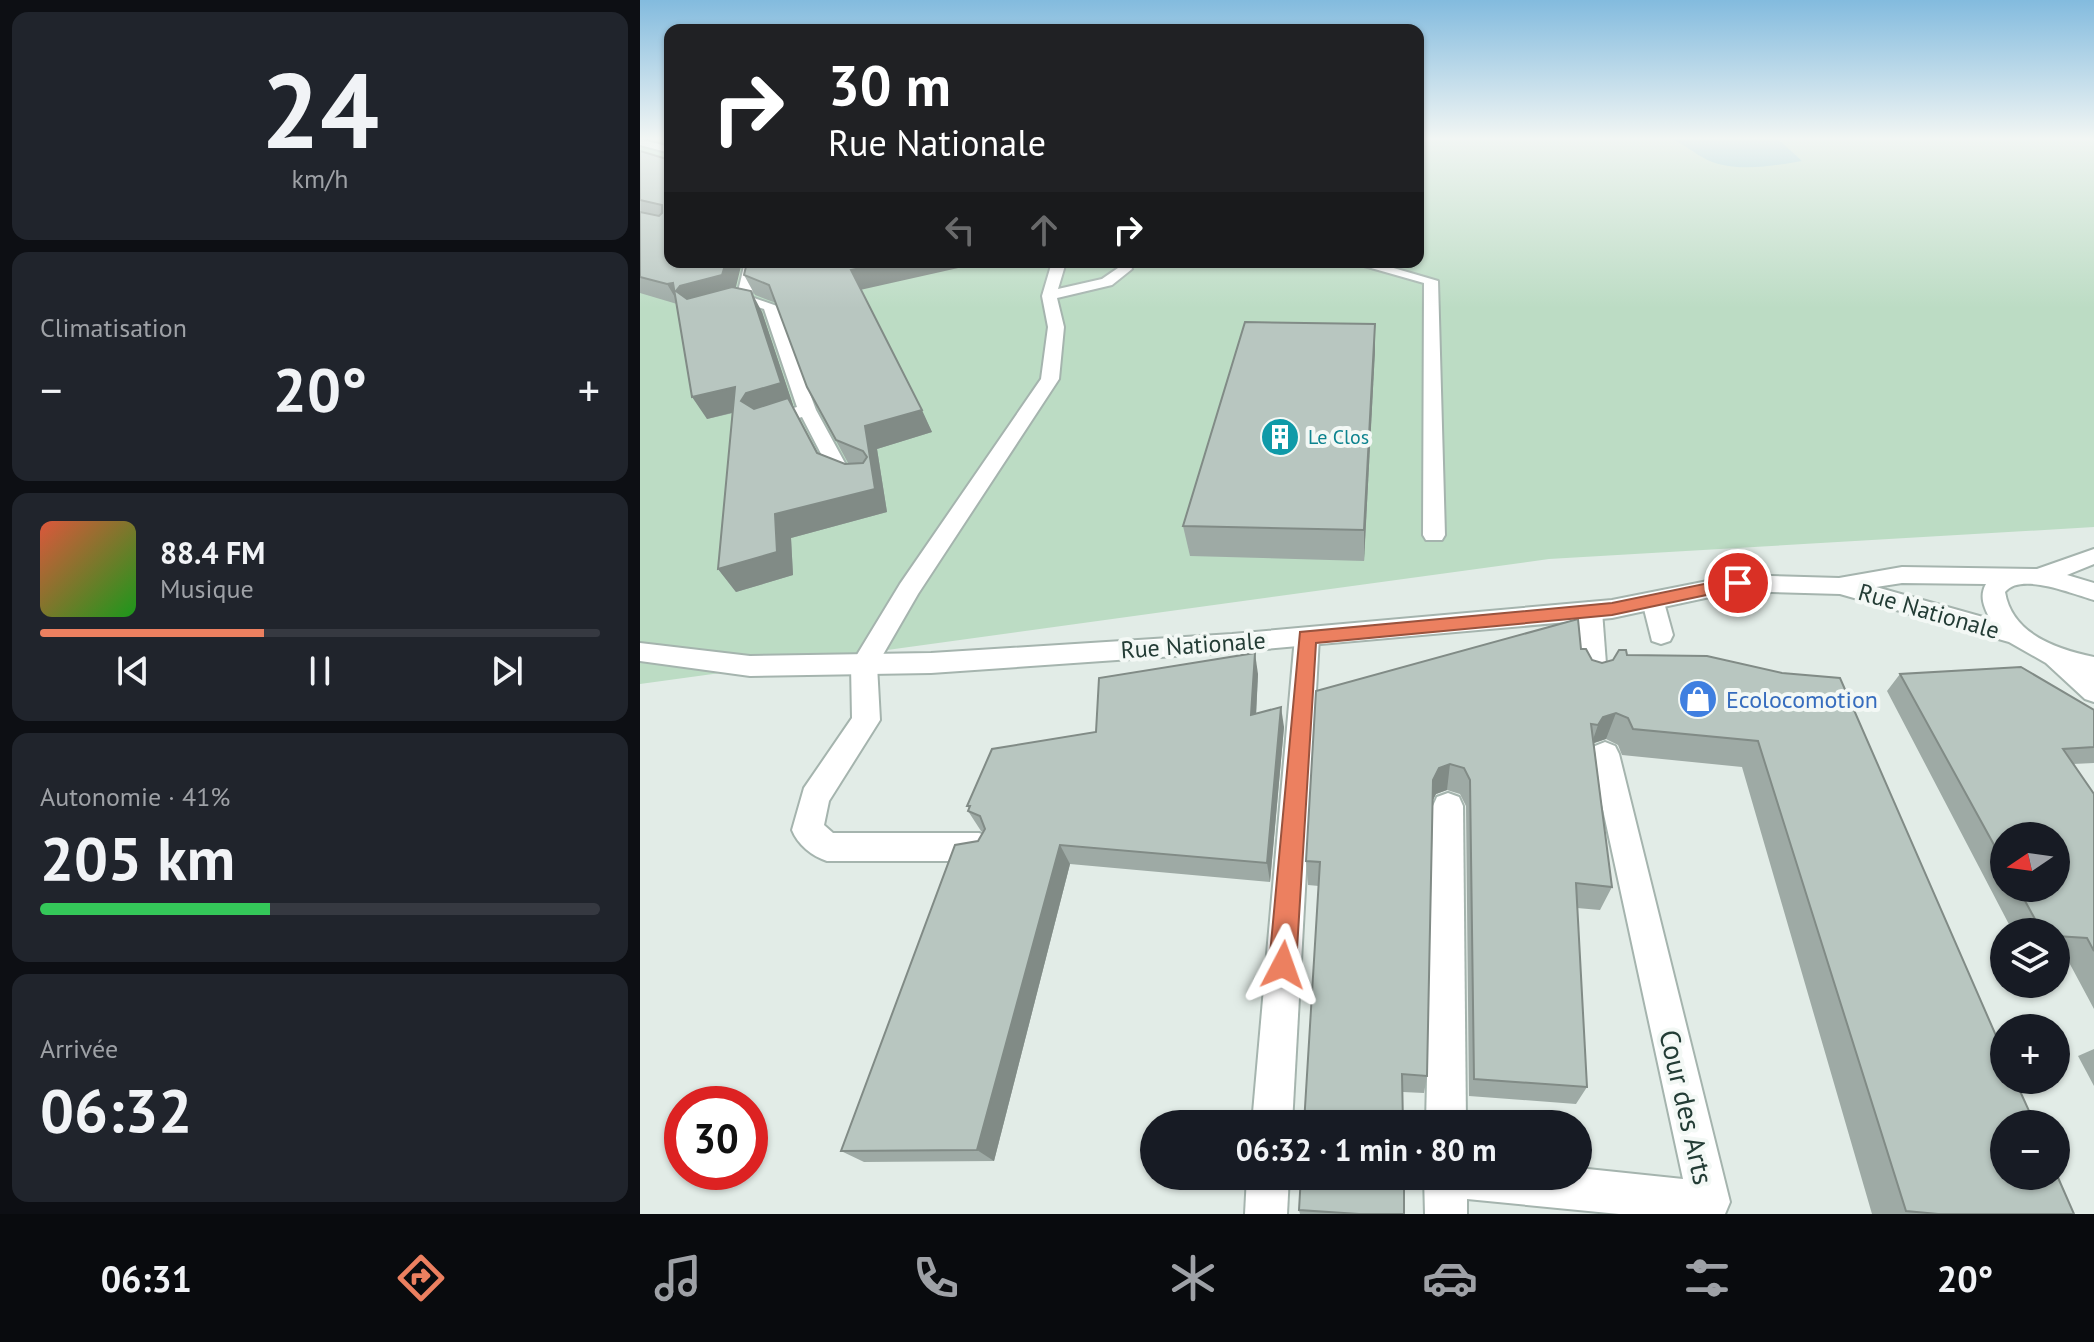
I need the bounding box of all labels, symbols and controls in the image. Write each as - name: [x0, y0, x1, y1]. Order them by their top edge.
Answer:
- text: 24: [261, 42, 379, 177]
- text: 30 m: [828, 49, 951, 121]
- icon: right: [696, 56, 800, 160]
- text: Rue Nationale: [828, 119, 1046, 166]
- text: km/h: [292, 162, 349, 195]
- icon: left: [938, 208, 982, 252]
- icon: ahead: [1022, 208, 1066, 252]
- icon: right: [1106, 208, 1150, 252]
- text: Climatisation: [40, 311, 187, 344]
- text: 20°: [273, 350, 367, 428]
- text: −: [40, 361, 62, 418]
- text: +: [578, 361, 600, 418]
- building icon: Le Clos: [1259, 416, 1301, 458]
- place label: Le Clos: [1308, 424, 1369, 450]
- text: 88.4 FM: [160, 533, 265, 572]
- pin: [1704, 549, 1772, 617]
- icon: arrive: [1716, 561, 1760, 605]
- text: Musique: [160, 572, 254, 605]
- street label: Rue Nationale: [1855, 576, 2003, 646]
- street label: Rue Nationale: [1119, 624, 1267, 666]
- icon: previous: [111, 649, 155, 693]
- icon: pause: [298, 649, 342, 693]
- icon: next: [485, 649, 529, 693]
- shop icon: Ecolocomotion: [1677, 678, 1719, 720]
- place label: Ecolocomotion: [1726, 684, 1878, 715]
- text: Autonomie · 41%: [40, 780, 230, 813]
- text: 205 km: [40, 819, 235, 897]
- north arrow: [1990, 822, 2070, 902]
- map controls: [1990, 822, 2070, 1190]
- button: layers: [1990, 918, 2070, 998]
- position arrow: [1241, 923, 1325, 1007]
- button: +: [1990, 1014, 2070, 1094]
- street label: Cour des Arts: [1651, 1026, 1723, 1188]
- text: Arrivée: [40, 1032, 118, 1065]
- text: 06:32: [40, 1071, 192, 1149]
- speed limit sign: 30: [664, 1086, 768, 1190]
- button: −: [1990, 1110, 2070, 1190]
- text: 06:32 · 1 min · 80 m: [1236, 1130, 1496, 1169]
- icon: directions: [393, 1250, 449, 1306]
- icon: music: [650, 1250, 706, 1306]
- icon: phone: [908, 1250, 964, 1306]
- icon: climate: [1165, 1250, 1221, 1306]
- icon: car: [1422, 1250, 1478, 1306]
- icon: filters: [1679, 1250, 1735, 1306]
- text: 06:31: [101, 1255, 192, 1302]
- text: 20°: [1937, 1255, 1993, 1302]

